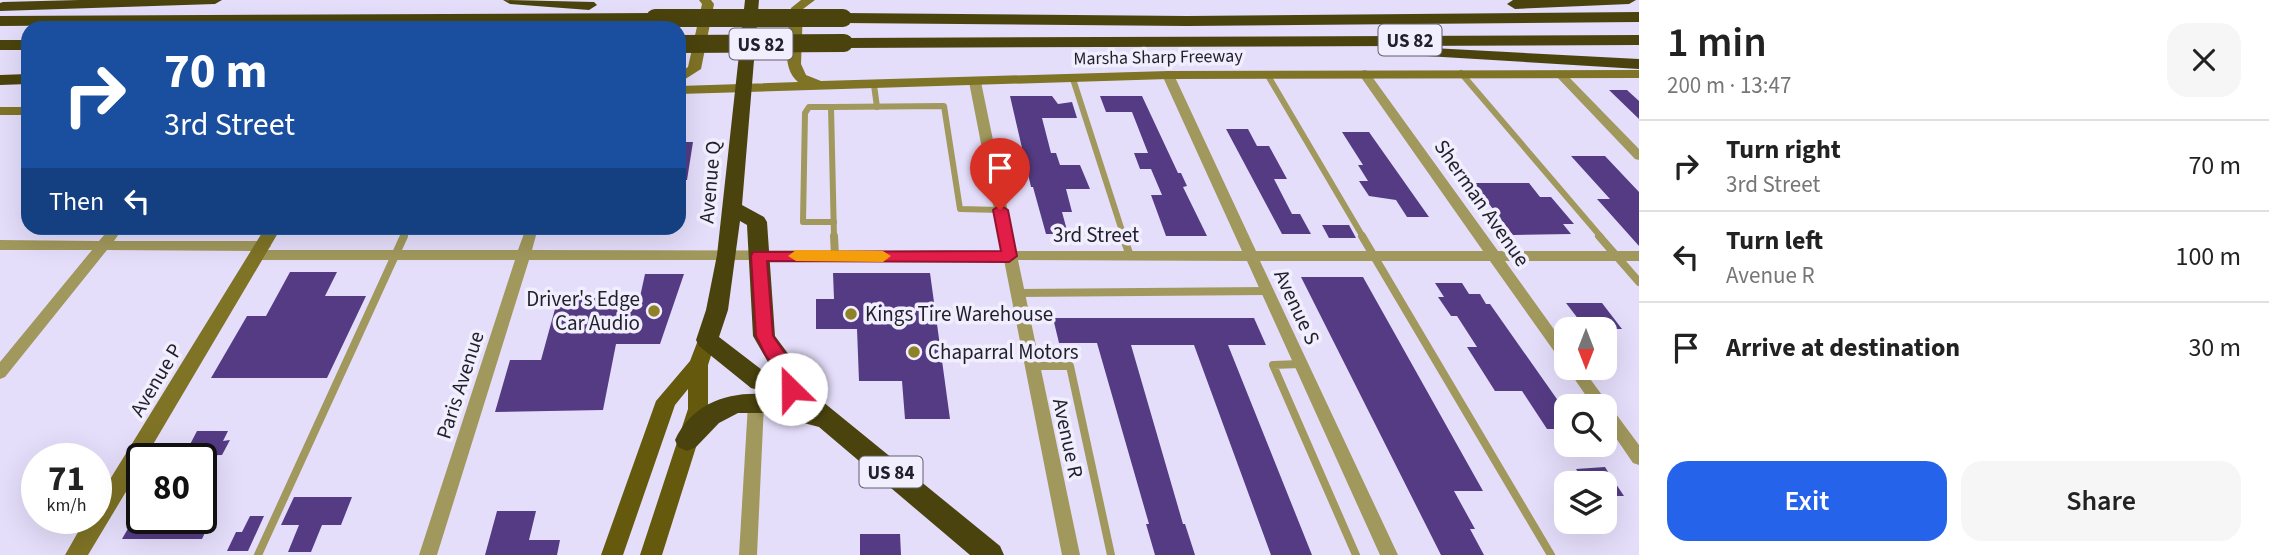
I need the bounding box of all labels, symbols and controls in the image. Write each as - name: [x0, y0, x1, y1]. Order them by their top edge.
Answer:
- text: 1 min: [1667, 13, 1767, 73]
- button: close: [2167, 23, 2241, 97]
- road number: US 82: [1378, 24, 1442, 56]
- road number: US 82: [730, 28, 792, 60]
- text: 70 m: [164, 37, 268, 107]
- street label: Marsha Sharp Freeway: [1073, 44, 1244, 71]
- icon: right: [49, 49, 140, 140]
- text: 200 m · 13:47: [1667, 69, 1791, 102]
- text: 3rd Street: [164, 102, 295, 148]
- text: Turn right: [1726, 131, 1841, 168]
- street label: Sherman Avenue: [1427, 133, 1537, 273]
- pin: [970, 138, 1030, 210]
- street label: Avenue Q: [691, 139, 729, 225]
- icon: right: [1667, 147, 1705, 185]
- text: 70 m: [2188, 147, 2241, 184]
- icon: arrive: [981, 149, 1019, 187]
- text: 3rd Street: [1726, 168, 1820, 201]
- icon: left: [118, 182, 156, 220]
- text: Then: [49, 183, 104, 220]
- street label: 3rd Street: [1053, 220, 1139, 250]
- text: Turn left: [1726, 222, 1823, 259]
- icon: left: [1667, 238, 1705, 276]
- text: 100 m: [2175, 238, 2241, 275]
- text: Avenue R: [1726, 259, 1815, 292]
- street label: Avenue S: [1266, 264, 1328, 350]
- place label: Driver's Edge Car Audio: [526, 284, 640, 338]
- place label: Kings Tire Warehouse: [865, 299, 1053, 329]
- marker: Driver's Edge Car Audio: [646, 303, 662, 319]
- marker: Kings Tire Warehouse: [843, 306, 859, 322]
- north arrow: [1554, 317, 1617, 380]
- map controls: [1554, 317, 1617, 534]
- street label: Paris Avenue: [428, 327, 492, 443]
- icon: arrive: [1667, 329, 1705, 367]
- text: Arrive at destination: [1726, 329, 1960, 366]
- text: 30 m: [2188, 329, 2241, 366]
- place label: Chaparral Motors: [928, 337, 1079, 367]
- street label: Avenue P: [122, 338, 190, 422]
- marker: Chaparral Motors: [906, 344, 922, 360]
- position arrow: [754, 352, 828, 426]
- button: search: [1554, 394, 1617, 457]
- street label: Avenue R: [1045, 395, 1091, 481]
- speed limit sign: 80: [126, 443, 217, 534]
- text: 71: [48, 454, 85, 504]
- road number: US 84: [860, 457, 922, 488]
- button: Exit: [1667, 461, 1947, 541]
- button: Share: [1961, 461, 2241, 541]
- button: layers: [1554, 471, 1617, 534]
- text: km/h: [47, 493, 86, 518]

